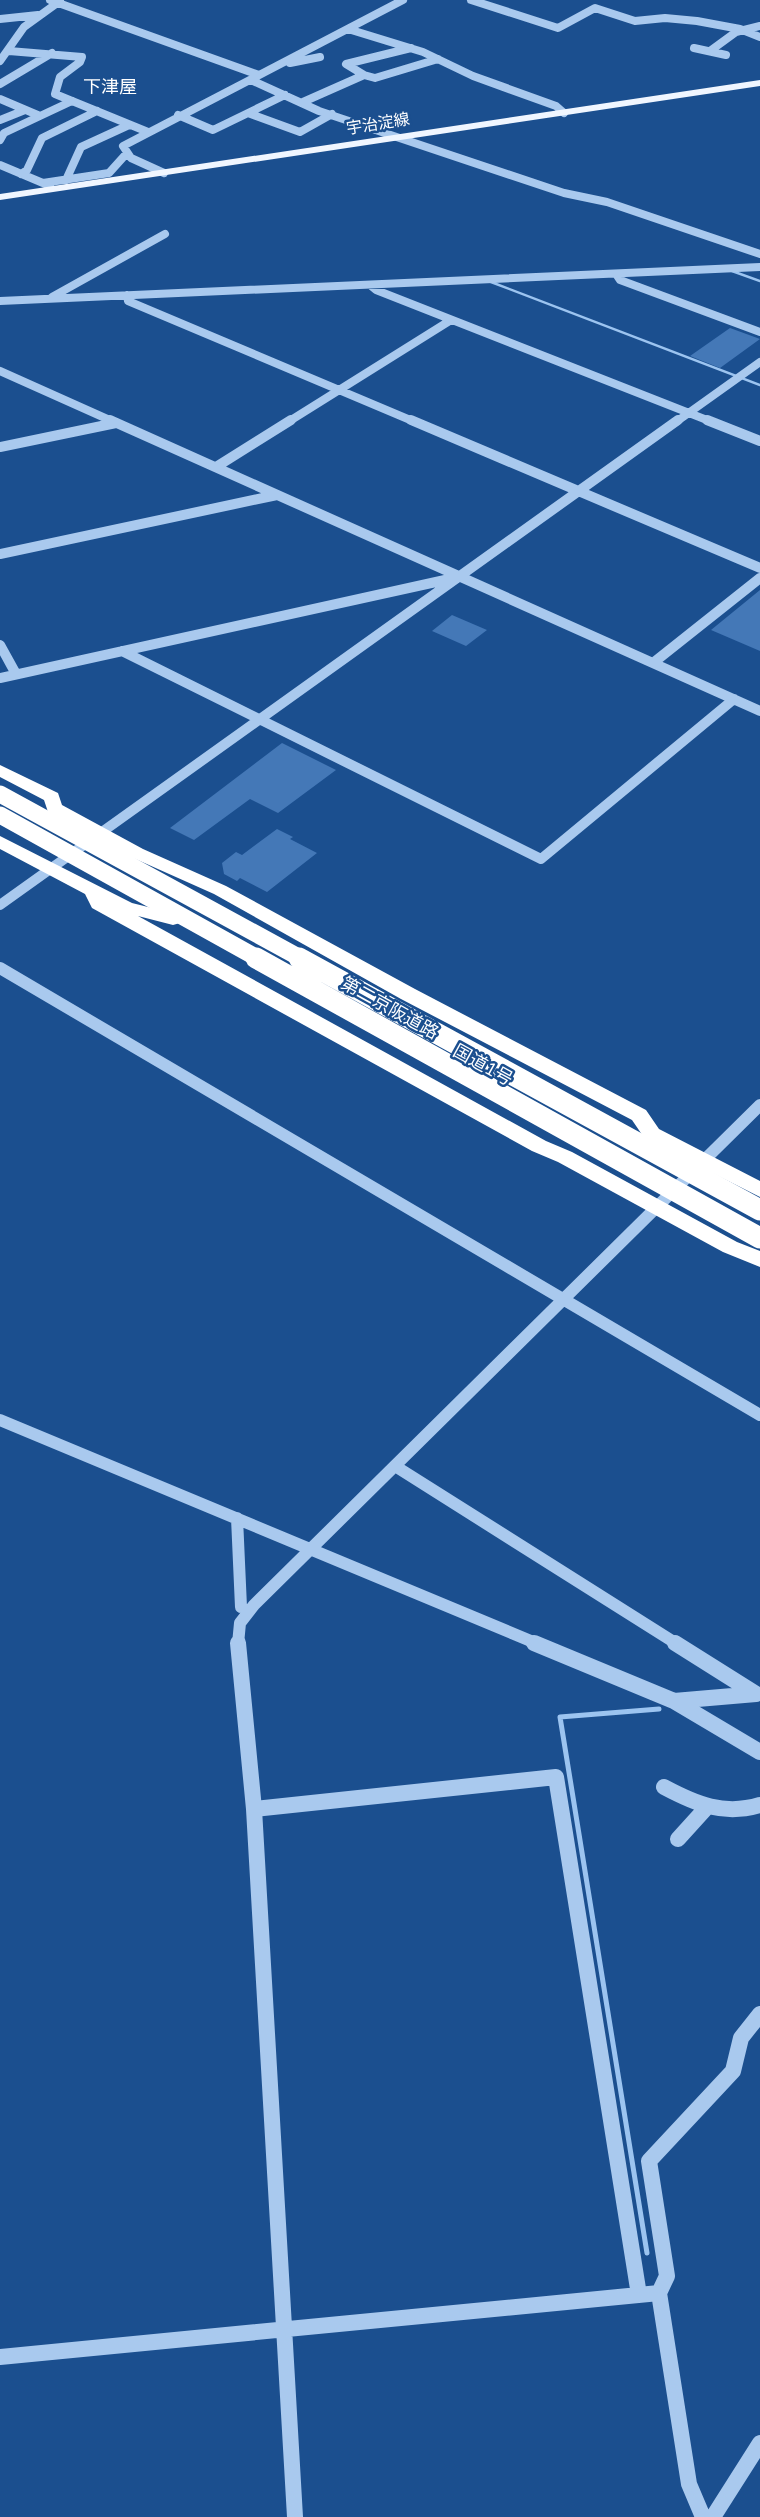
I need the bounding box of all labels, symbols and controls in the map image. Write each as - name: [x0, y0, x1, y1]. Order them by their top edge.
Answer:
- district label: 下津屋: [83, 75, 137, 99]
- street label: 宇治淀線: [345, 108, 411, 140]
- street label: 第二京阪道路: [337, 971, 443, 1045]
- street label: 国道1号: [449, 1039, 517, 1091]

